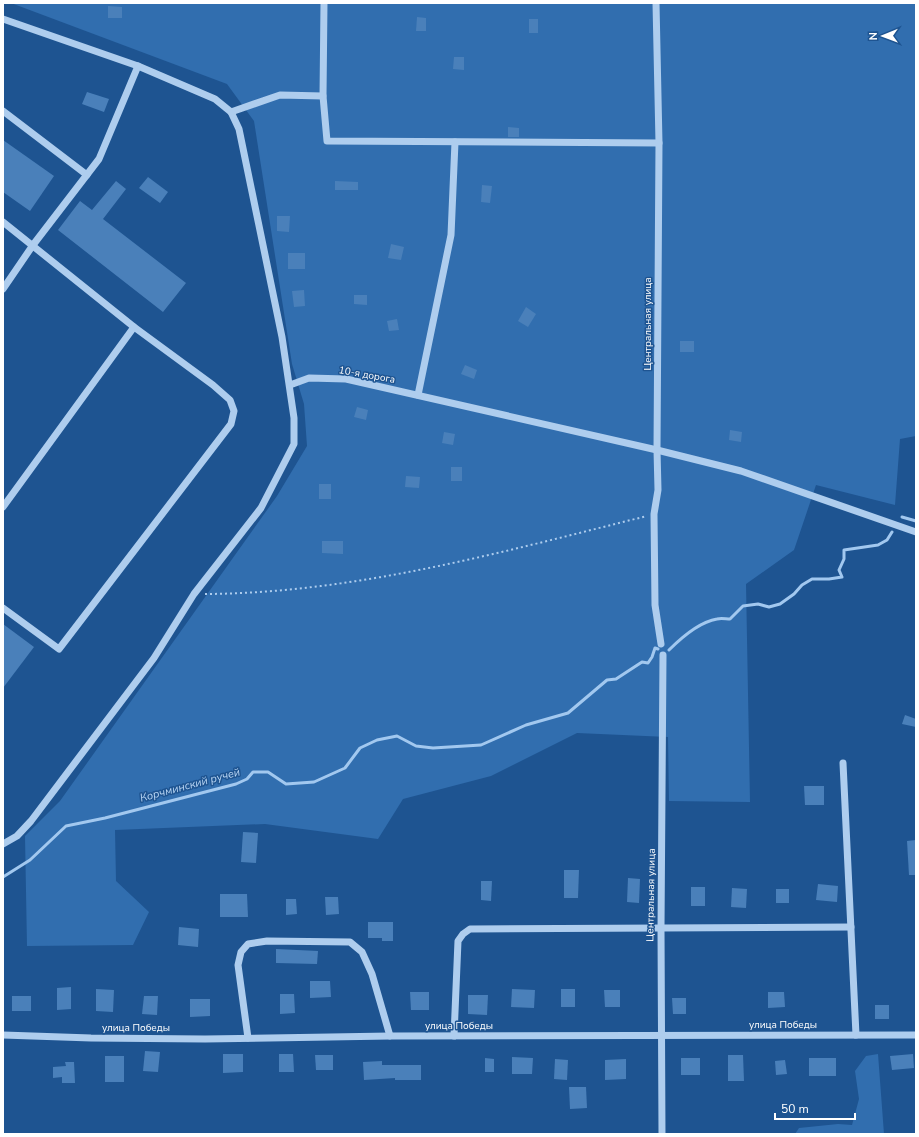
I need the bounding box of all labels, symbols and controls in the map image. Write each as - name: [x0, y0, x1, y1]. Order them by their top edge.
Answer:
- north arrow: [863, 16, 903, 56]
- text: N: [866, 32, 881, 40]
- street label: Центральная улица: [641, 277, 655, 371]
- street label: 10-я дорога: [338, 363, 396, 387]
- water label: Корчминский ручей: [138, 764, 242, 806]
- street label: Центральная улица: [643, 848, 659, 942]
- street label: улица Победы: [749, 1018, 817, 1032]
- street label: улица Победы: [425, 1019, 493, 1033]
- street label: улица Победы: [102, 1021, 170, 1035]
- scale bar: [775, 1095, 855, 1121]
- text: 50 m: [781, 1101, 809, 1117]

